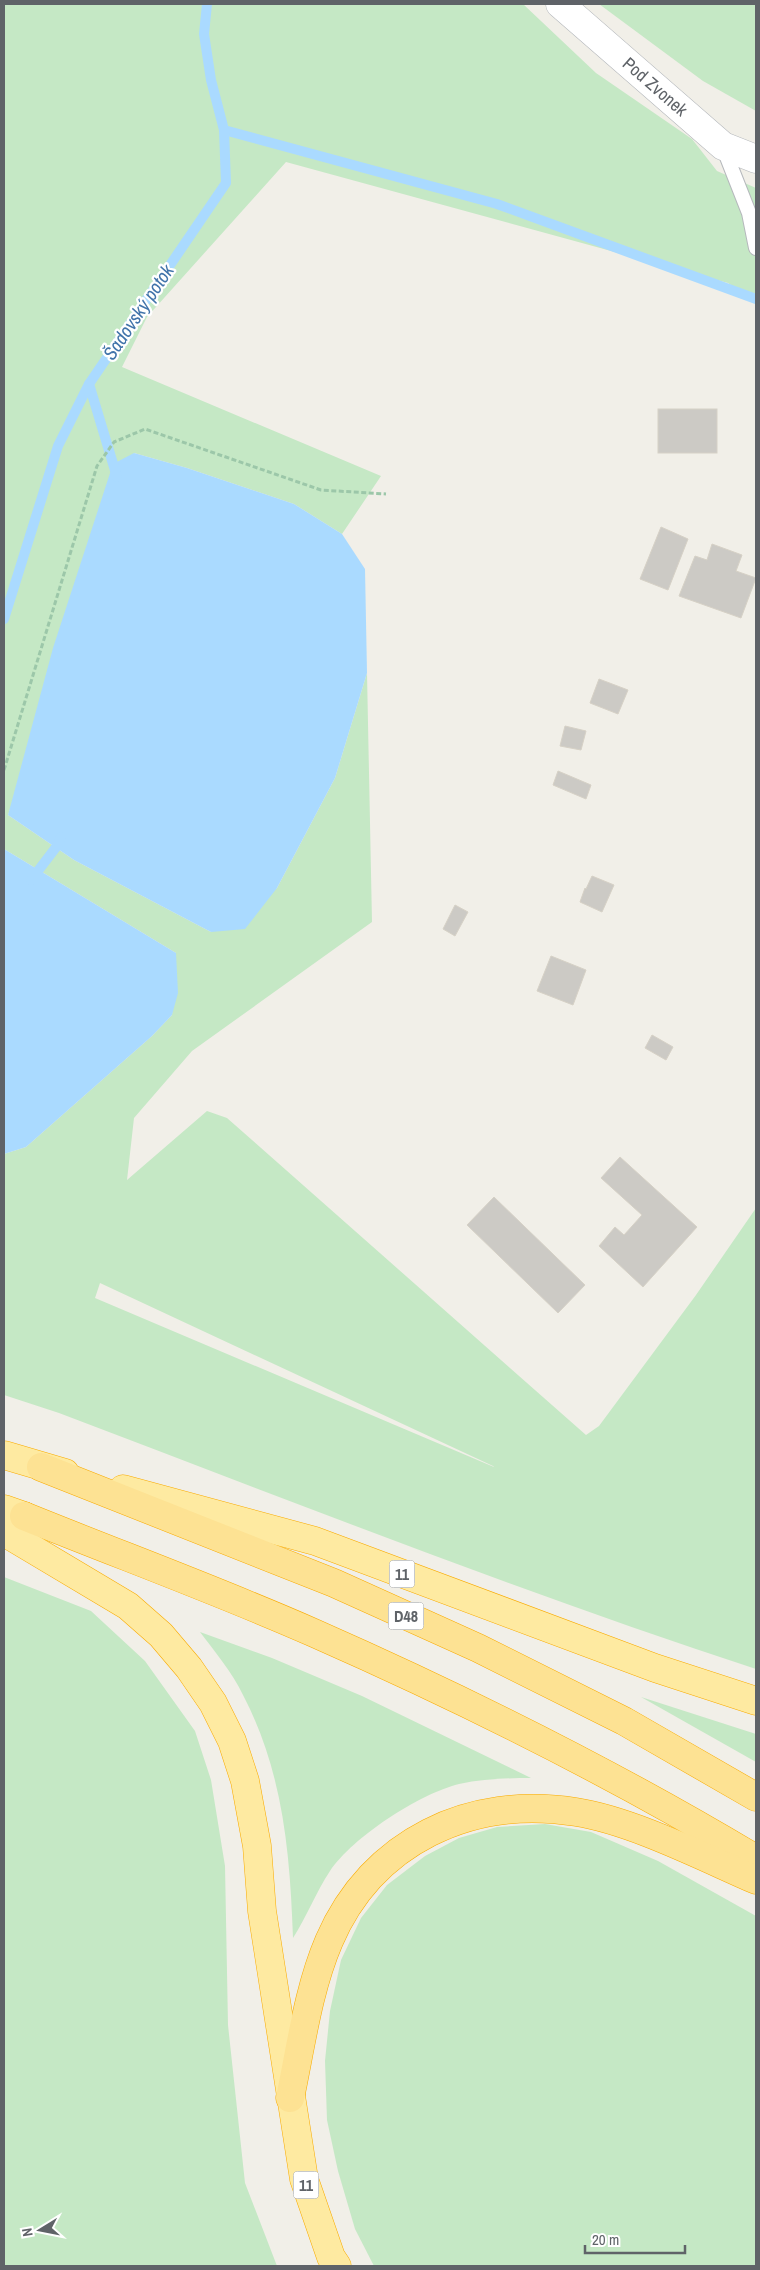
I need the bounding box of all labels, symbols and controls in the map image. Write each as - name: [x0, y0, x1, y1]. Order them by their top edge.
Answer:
- street label: Pod Zvonek: [617, 51, 694, 122]
- water label: Šadovský potok: [96, 258, 180, 365]
- road number: 11: [390, 1560, 414, 1588]
- road number: D48: [388, 1602, 424, 1630]
- road number: 11: [294, 2172, 318, 2198]
- north arrow: [15, 2205, 65, 2255]
- scale bar: [585, 2222, 685, 2254]
- text: N: [18, 2227, 37, 2238]
- text: 20 m: [592, 2229, 619, 2250]

